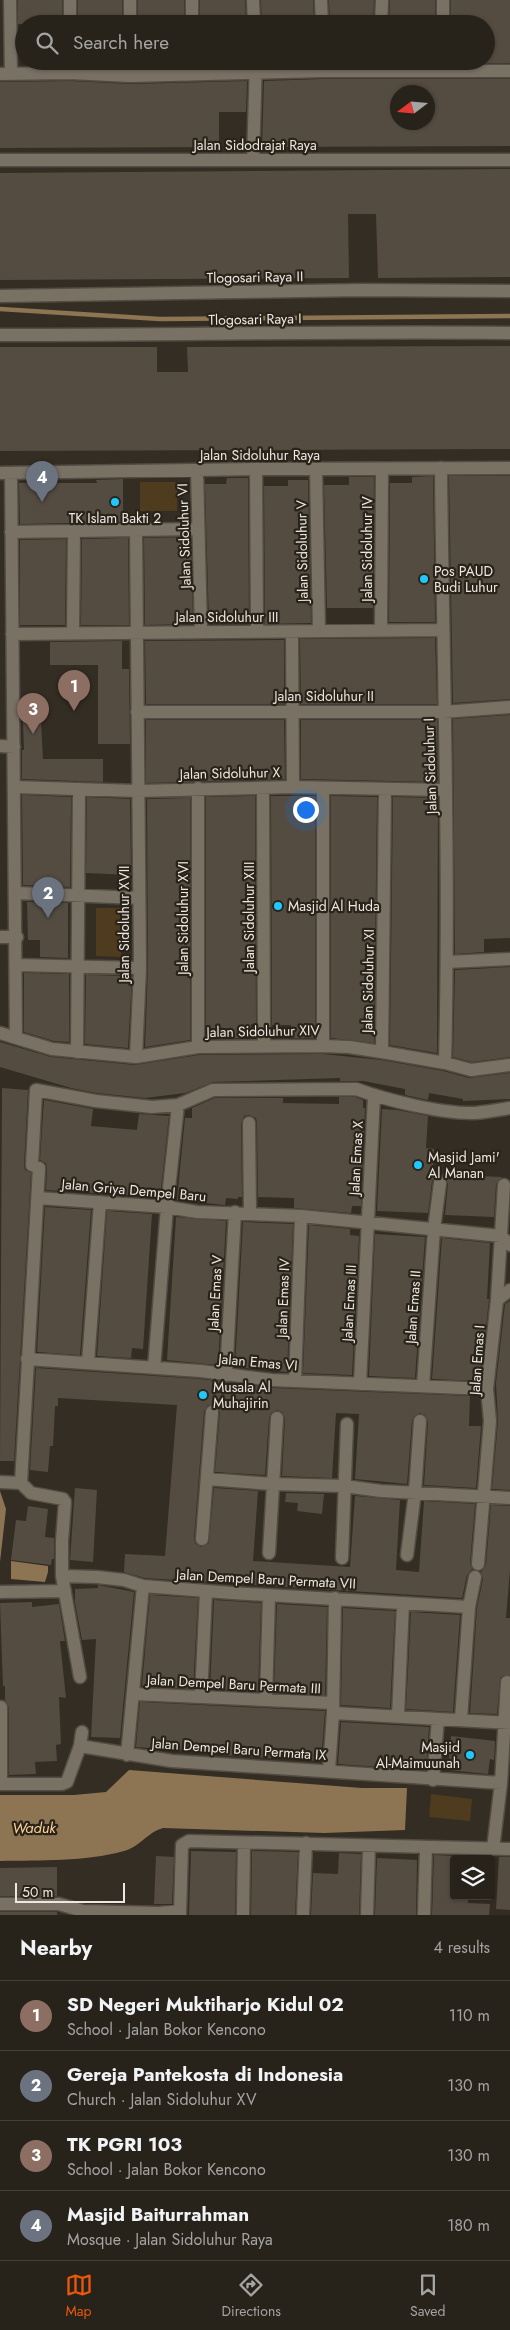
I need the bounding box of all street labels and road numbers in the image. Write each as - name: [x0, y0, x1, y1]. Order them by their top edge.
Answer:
- street label: Jalan Sidodrajat Raya: [191, 135, 317, 155]
- street label: Tlogosari Raya II: [207, 266, 303, 288]
- street label: Tlogosari Raya I: [208, 308, 302, 330]
- street label: Jalan Sidoluhur Raya: [198, 445, 320, 465]
- street label: Jalan Sidoluhur VI: [172, 483, 196, 591]
- street label: Jalan Sidoluhur IV: [357, 496, 377, 604]
- street label: Jalan Sidoluhur V: [291, 499, 313, 604]
- street label: Jalan Sidoluhur III: [173, 607, 279, 627]
- street label: Jalan Sidoluhur II: [272, 686, 374, 706]
- street label: Jalan Sidoluhur I: [418, 718, 442, 816]
- street label: Jalan Sidoluhur X: [178, 762, 281, 784]
- street label: Jalan Sidoluhur XVI: [173, 861, 193, 977]
- street label: Jalan Sidoluhur XIII: [239, 862, 259, 974]
- street label: Jalan Sidoluhur XVII: [114, 865, 134, 985]
- street label: Jalan Sidoluhur XI: [357, 929, 379, 1035]
- street label: Jalan Sidoluhur XIV: [204, 1020, 321, 1042]
- street label: Jalan Emas X: [344, 1120, 368, 1198]
- street label: Jalan Griya Dempel Baru: [59, 1174, 207, 1206]
- street label: Jalan Emas V: [203, 1254, 227, 1333]
- street label: Jalan Emas IV: [272, 1257, 294, 1340]
- street label: Jalan Emas III: [337, 1264, 361, 1344]
- street label: Jalan Emas II: [400, 1270, 426, 1346]
- street label: Jalan Emas I: [464, 1324, 489, 1398]
- street label: Jalan Emas VI: [216, 1348, 298, 1375]
- street label: Jalan Dempel Baru Permata VII: [174, 1564, 356, 1594]
- street label: Jalan Dempel Baru Permata III: [144, 1669, 322, 1699]
- street label: Jalan Dempel Baru Permata IX: [149, 1733, 327, 1765]

